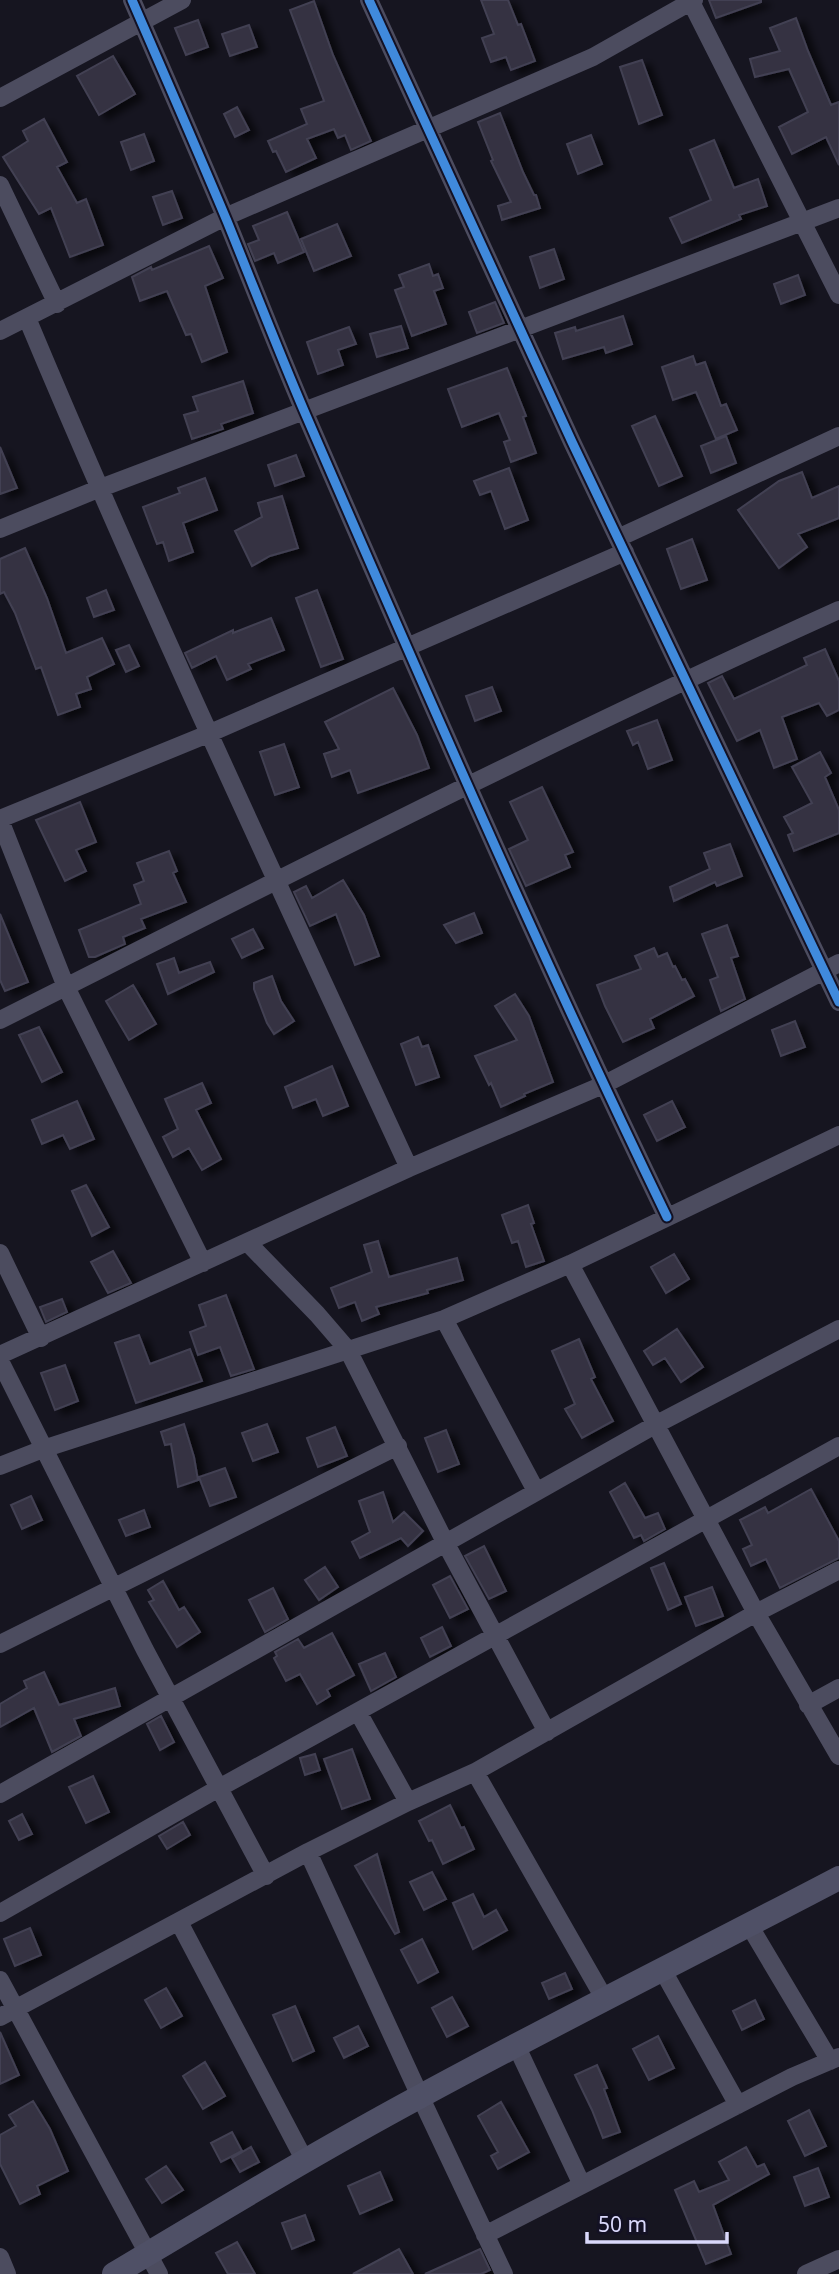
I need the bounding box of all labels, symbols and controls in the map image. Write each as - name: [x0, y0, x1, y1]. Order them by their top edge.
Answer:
- scale bar: [587, 2200, 727, 2244]
- text: 50 m: [598, 2210, 647, 2238]

